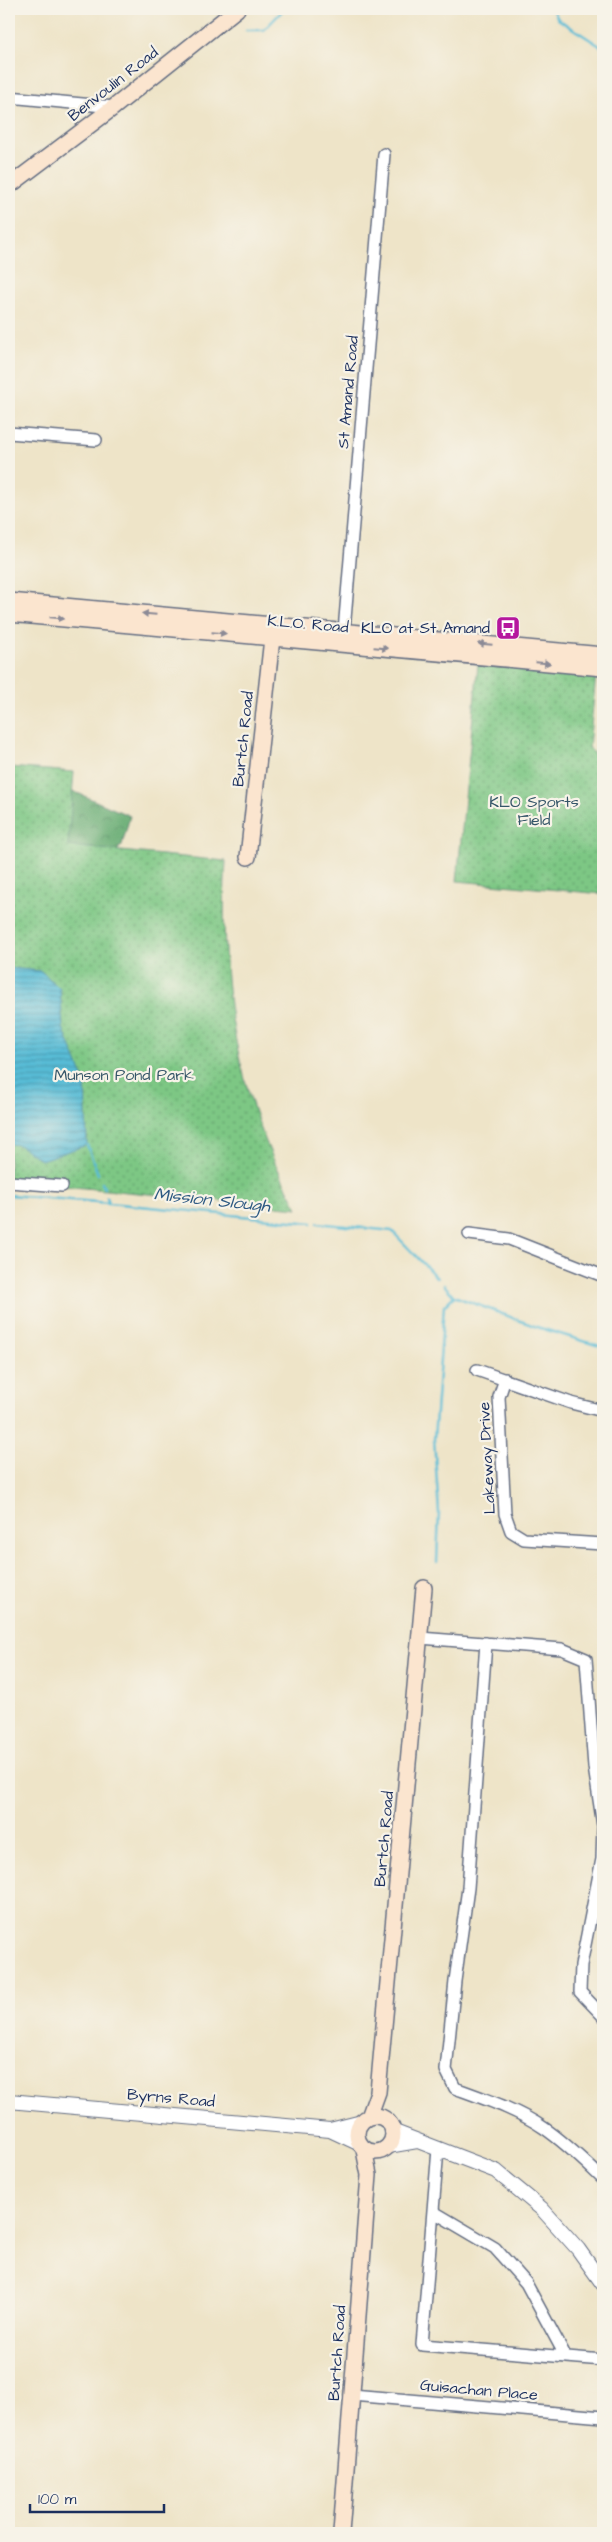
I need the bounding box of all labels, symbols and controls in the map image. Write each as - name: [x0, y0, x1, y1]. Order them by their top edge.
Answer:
- street label: Benvoulin Road: [63, 42, 163, 126]
- street label: St Amand Road: [332, 335, 364, 449]
- street label: K.L.O. Road: [267, 609, 349, 639]
- one-way arrow: [141, 610, 157, 618]
- one-way arrow: [50, 615, 66, 623]
- bus stop icon: KLO at St Amand: [495, 615, 521, 641]
- place label: KLO at St Amand: [361, 617, 490, 639]
- one-way arrow: [211, 629, 227, 637]
- one-way arrow: [477, 640, 493, 648]
- one-way arrow: [373, 644, 389, 652]
- one-way arrow: [535, 659, 551, 667]
- street label: Burtch Road: [227, 690, 259, 788]
- park label: KLO Sports Field: [489, 791, 579, 831]
- park label: Munson Pond Park: [54, 1064, 194, 1086]
- water label: Mission Slough: [153, 1181, 272, 1220]
- street label: Lakeway Drive: [473, 1401, 502, 1515]
- street label: Burtch Road: [369, 1790, 399, 1888]
- street label: Byrns Road: [126, 2083, 216, 2114]
- street label: Burtch Road: [323, 2304, 351, 2402]
- street label: Guisachan Place: [419, 2374, 539, 2406]
- scale bar: [30, 2482, 164, 2514]
- text: 100 m: [38, 2489, 77, 2510]

